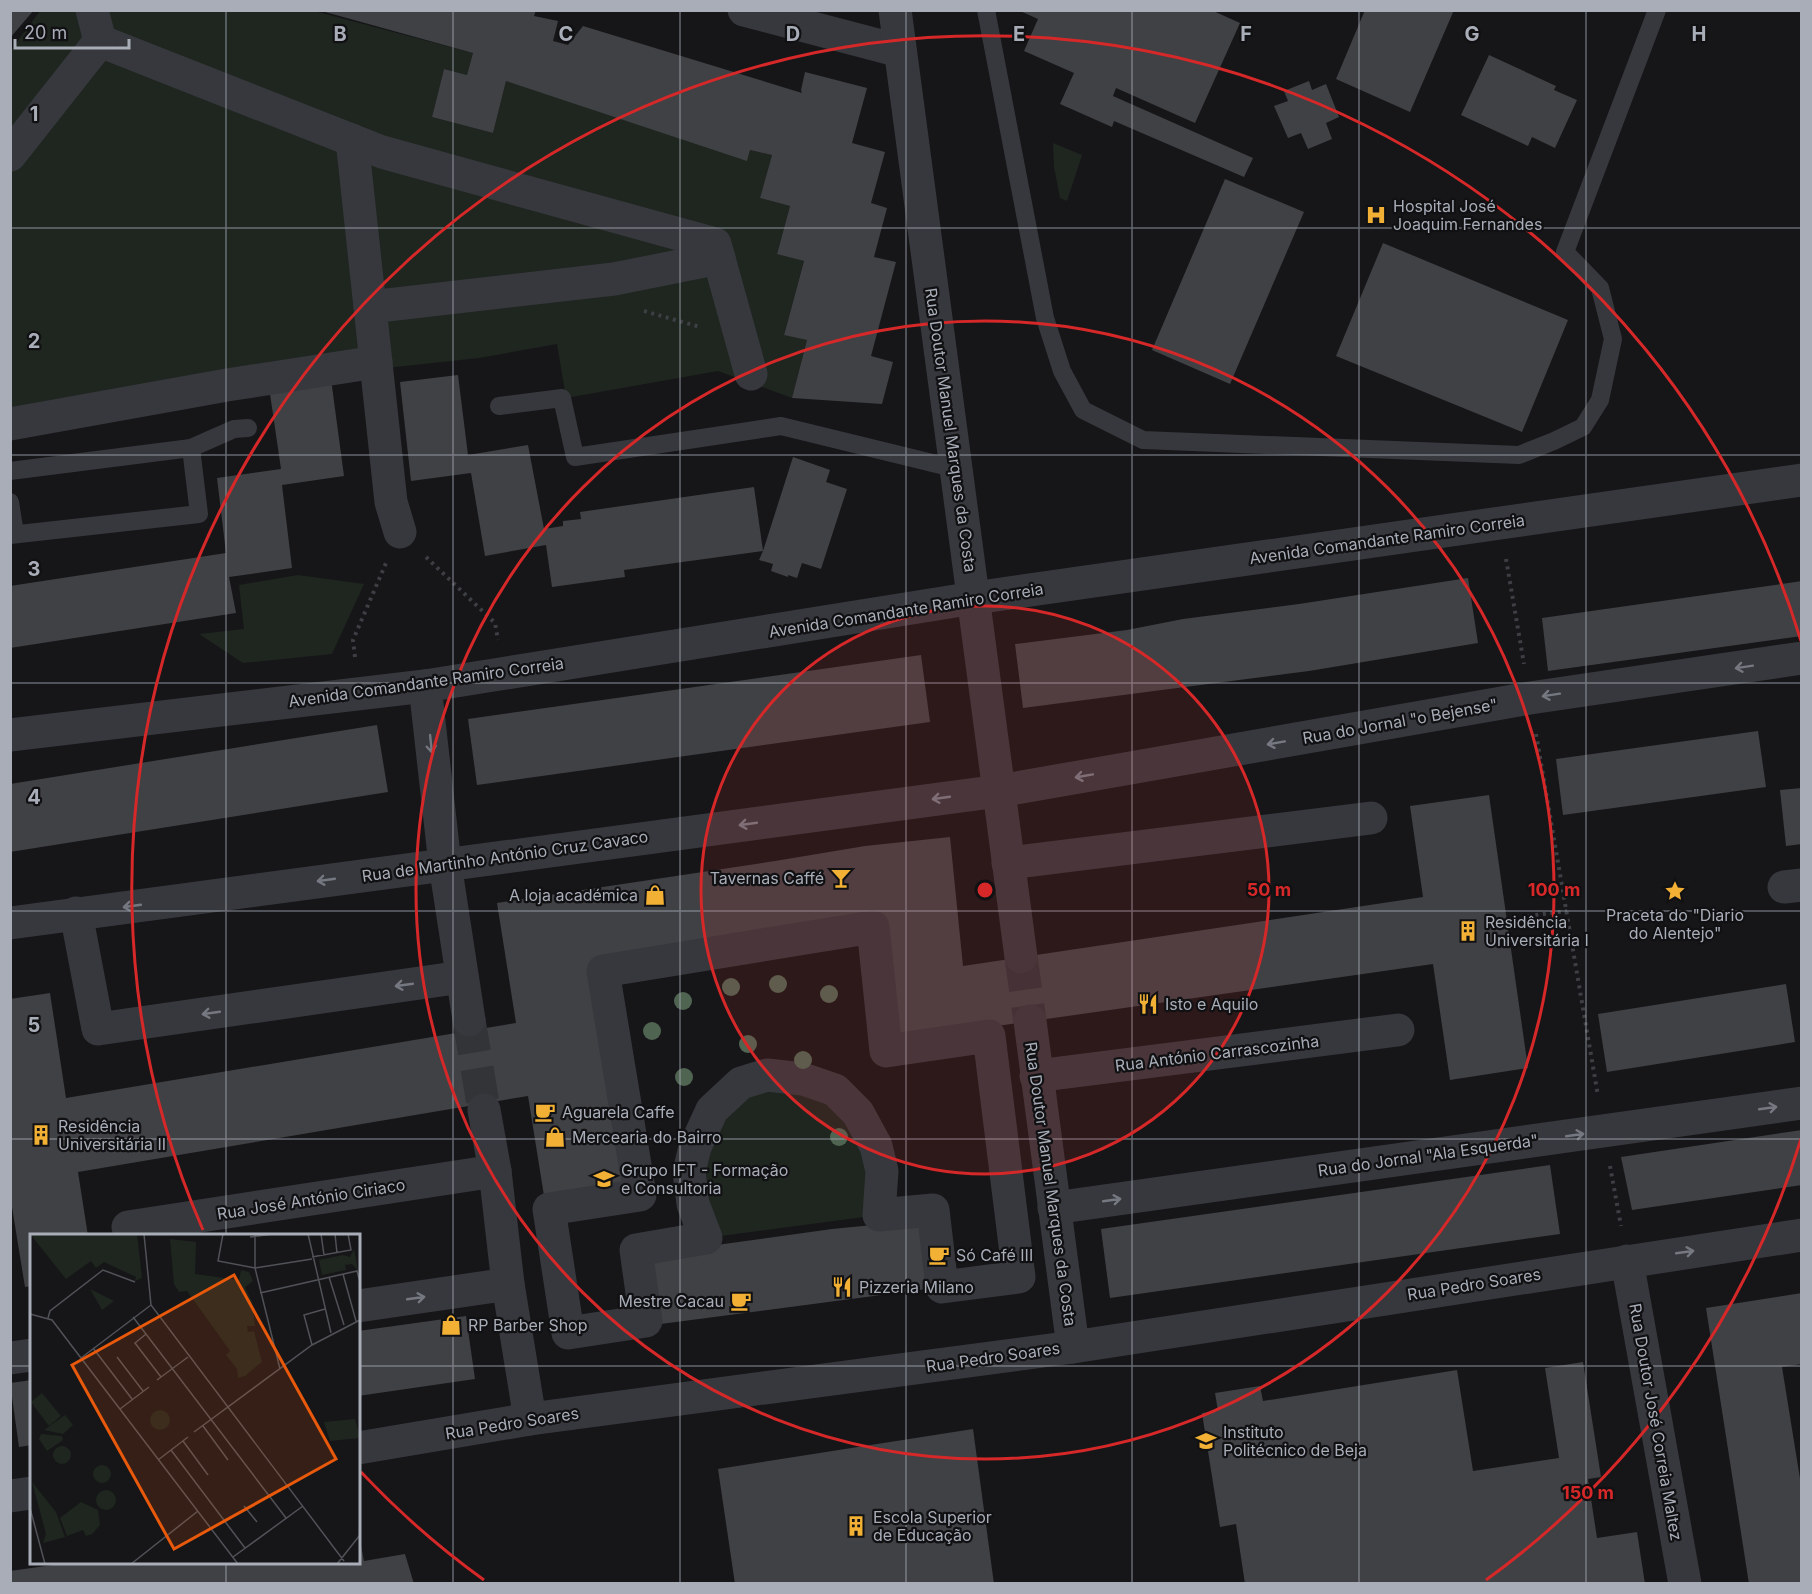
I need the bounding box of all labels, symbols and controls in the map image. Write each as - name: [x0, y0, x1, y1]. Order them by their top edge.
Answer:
- scale bar: [15, 12, 129, 50]
- text: 20 m: [24, 22, 67, 43]
- text: B: [333, 22, 347, 46]
- text: C: [559, 22, 573, 46]
- text: D: [786, 22, 800, 46]
- text: E: [1013, 22, 1025, 46]
- text: F: [1240, 22, 1252, 46]
- text: G: [1464, 22, 1480, 46]
- text: H: [1692, 22, 1706, 46]
- text: 1: [30, 102, 38, 126]
- place label: Hospital José Joaquim Fernandes: [1393, 196, 1542, 234]
- hospital icon: Hospital José Joaquim Fernandes: [1364, 203, 1388, 227]
- street label: Rua Doutor Manuel Marques da Costa: [921, 286, 981, 574]
- text: 2: [28, 329, 40, 353]
- street label: Avenida Comandante Ramiro Correia: [1248, 510, 1526, 568]
- text: 3: [28, 557, 40, 581]
- street label: Avenida Comandante Ramiro Correia: [767, 578, 1045, 642]
- street label: Avenida Comandante Ramiro Correia: [287, 653, 565, 711]
- one-way arrow: [1734, 661, 1754, 672]
- one-way arrow: [1541, 690, 1561, 701]
- street label: Rua do Jornal "o Bejense": [1301, 694, 1499, 748]
- one-way arrow: [426, 733, 437, 753]
- one-way arrow: [1266, 738, 1286, 749]
- one-way arrow: [1074, 771, 1094, 782]
- text: 4: [27, 785, 41, 809]
- one-way arrow: [932, 793, 952, 804]
- one-way arrow: [738, 819, 758, 830]
- street label: Rua de Martinho António Cruz Cavaco: [361, 826, 649, 886]
- bar icon: Tavernas Caffé: [829, 866, 853, 890]
- place label: Tavernas Caffé: [710, 868, 824, 888]
- one-way arrow: [316, 875, 336, 886]
- text: 50 m: [1247, 879, 1291, 900]
- text: 100 m: [1528, 879, 1580, 900]
- place icon: Praceta do "Diario do Alentejo": [1663, 879, 1687, 903]
- centre of rings: [975, 880, 995, 900]
- shop icon: A loja académica: [643, 883, 667, 907]
- place label: A loja académica: [509, 885, 638, 905]
- one-way arrow: [123, 900, 143, 911]
- place label: Praceta do "Diario do Alentejo": [1606, 905, 1744, 943]
- place label: Residência Universitária I: [1485, 912, 1589, 950]
- building icon: Residência Universitária I: [1456, 919, 1480, 943]
- one-way arrow: [395, 980, 415, 991]
- restaurant icon: Isto e Aquilo: [1136, 992, 1160, 1016]
- place label: Isto e Aquilo: [1165, 994, 1258, 1014]
- one-way arrow: [202, 1007, 222, 1018]
- text: 5: [28, 1013, 40, 1037]
- street label: Rua António Carrascozinha: [1114, 1031, 1320, 1075]
- street label: Rua Doutor Manuel Marques da Costa: [1021, 1040, 1081, 1328]
- cafe icon: Aguarela Caffe: [533, 1100, 557, 1124]
- place label: Aguarela Caffe: [562, 1102, 675, 1122]
- one-way arrow: [1758, 1102, 1778, 1113]
- place label: Residência Universitária II: [58, 1116, 166, 1154]
- building icon: Residência Universitária II: [29, 1123, 53, 1147]
- shop icon: Mercearia do Bairro: [543, 1125, 567, 1149]
- place label: Mercearia do Bairro: [572, 1127, 722, 1147]
- one-way arrow: [1565, 1129, 1585, 1140]
- street label: Rua do Jornal "Ala Esquerda": [1317, 1130, 1539, 1180]
- place label: Grupo IFT - Formação e Consultoria: [621, 1160, 788, 1198]
- school or university icon: Grupo IFT - Formação e Consultoria: [592, 1167, 616, 1191]
- street label: Rua José António Ciriaco: [215, 1174, 407, 1224]
- one-way arrow: [1101, 1194, 1121, 1205]
- inset map: [30, 1234, 360, 1564]
- cafe icon: Só Café III: [927, 1243, 951, 1267]
- place label: Só Café III: [956, 1245, 1033, 1265]
- one-way arrow: [1675, 1247, 1695, 1258]
- street label: Rua Pedro Soares: [1406, 1264, 1542, 1304]
- restaurant icon: Pizzeria Milano: [830, 1275, 854, 1299]
- place label: Pizzeria Milano: [859, 1277, 974, 1297]
- cafe icon: Mestre Cacau: [729, 1289, 753, 1313]
- place label: Mestre Cacau: [619, 1291, 724, 1311]
- one-way arrow: [406, 1292, 426, 1303]
- street label: Rua Doutor José Correia Maltez: [1625, 1302, 1687, 1542]
- shop icon: RP Barber Shop: [439, 1313, 463, 1337]
- place label: RP Barber Shop: [468, 1315, 588, 1335]
- street label: Rua Pedro Soares: [925, 1338, 1061, 1376]
- street label: Rua Pedro Soares: [444, 1403, 580, 1443]
- place label: Instituto Politécnico de Beja: [1223, 1422, 1367, 1460]
- school or university icon: Instituto Politécnico de Beja: [1194, 1429, 1218, 1453]
- text: 150 m: [1562, 1482, 1614, 1503]
- place label: Escola Superior de Educação: [873, 1507, 992, 1545]
- building icon: Escola Superior de Educação: [844, 1514, 868, 1538]

